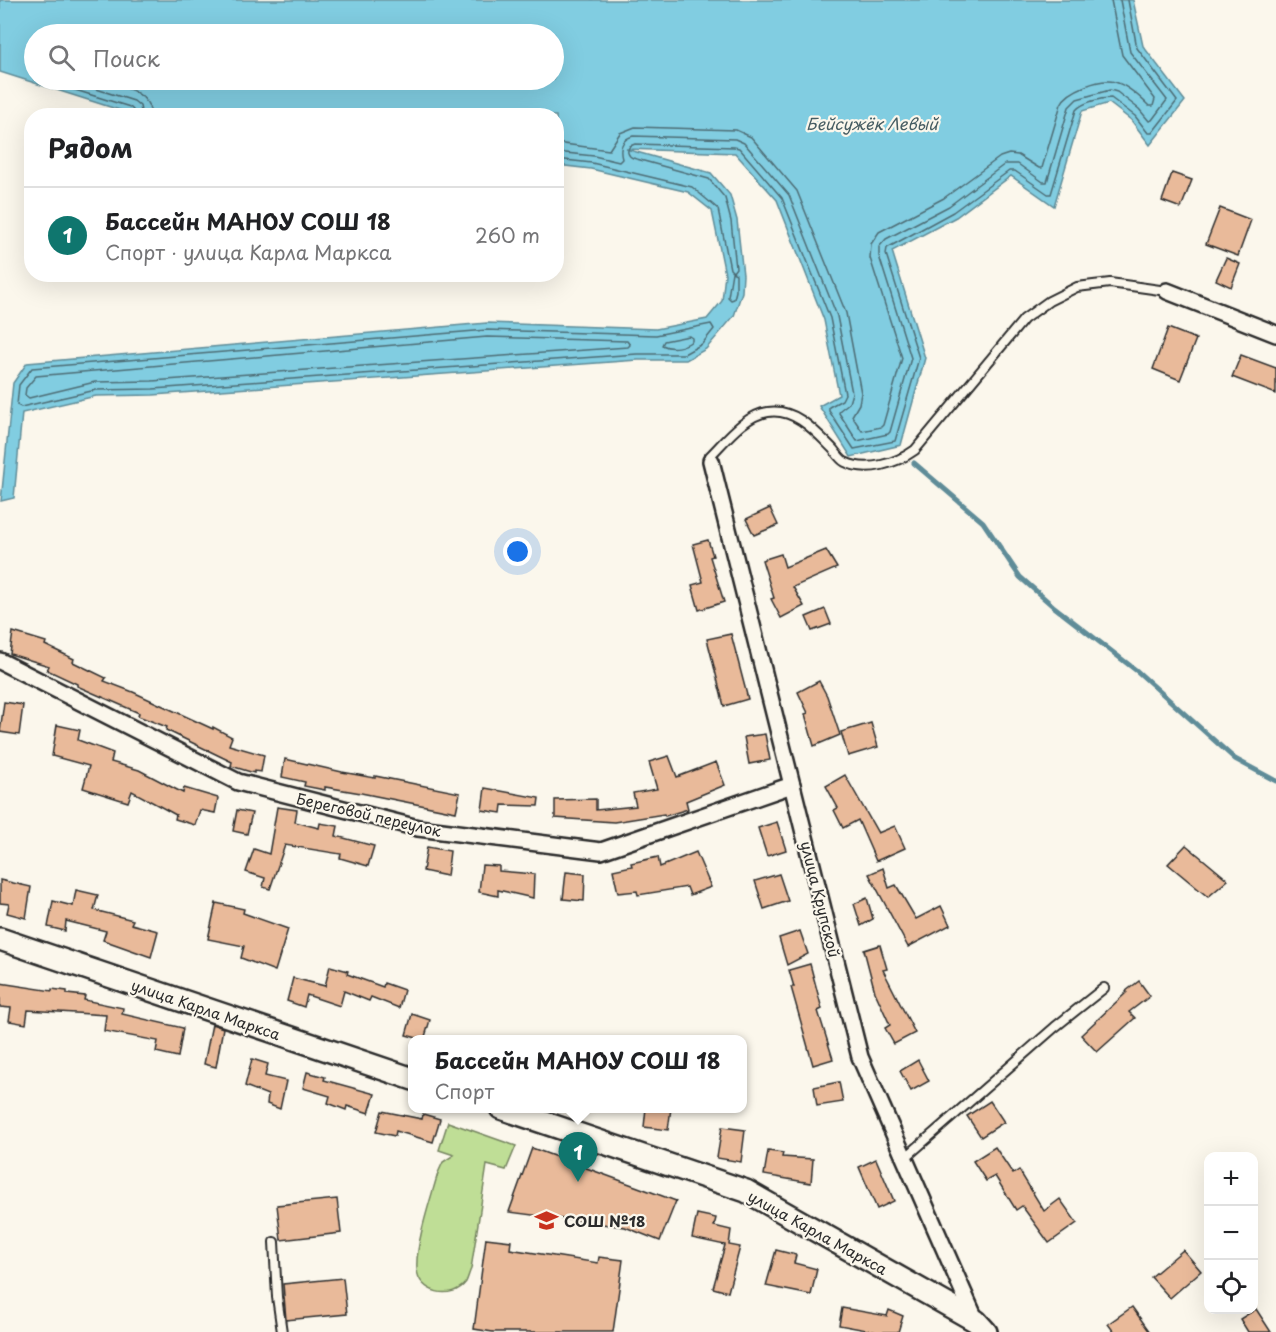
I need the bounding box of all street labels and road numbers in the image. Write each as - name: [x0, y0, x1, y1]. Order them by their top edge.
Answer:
- street label: Береговой переулок: [294, 786, 444, 842]
- street label: улица Крупской: [795, 838, 847, 960]
- street label: улица Карла Маркса: [128, 973, 284, 1046]
- street label: улица Карла Маркса: [744, 1184, 893, 1280]

